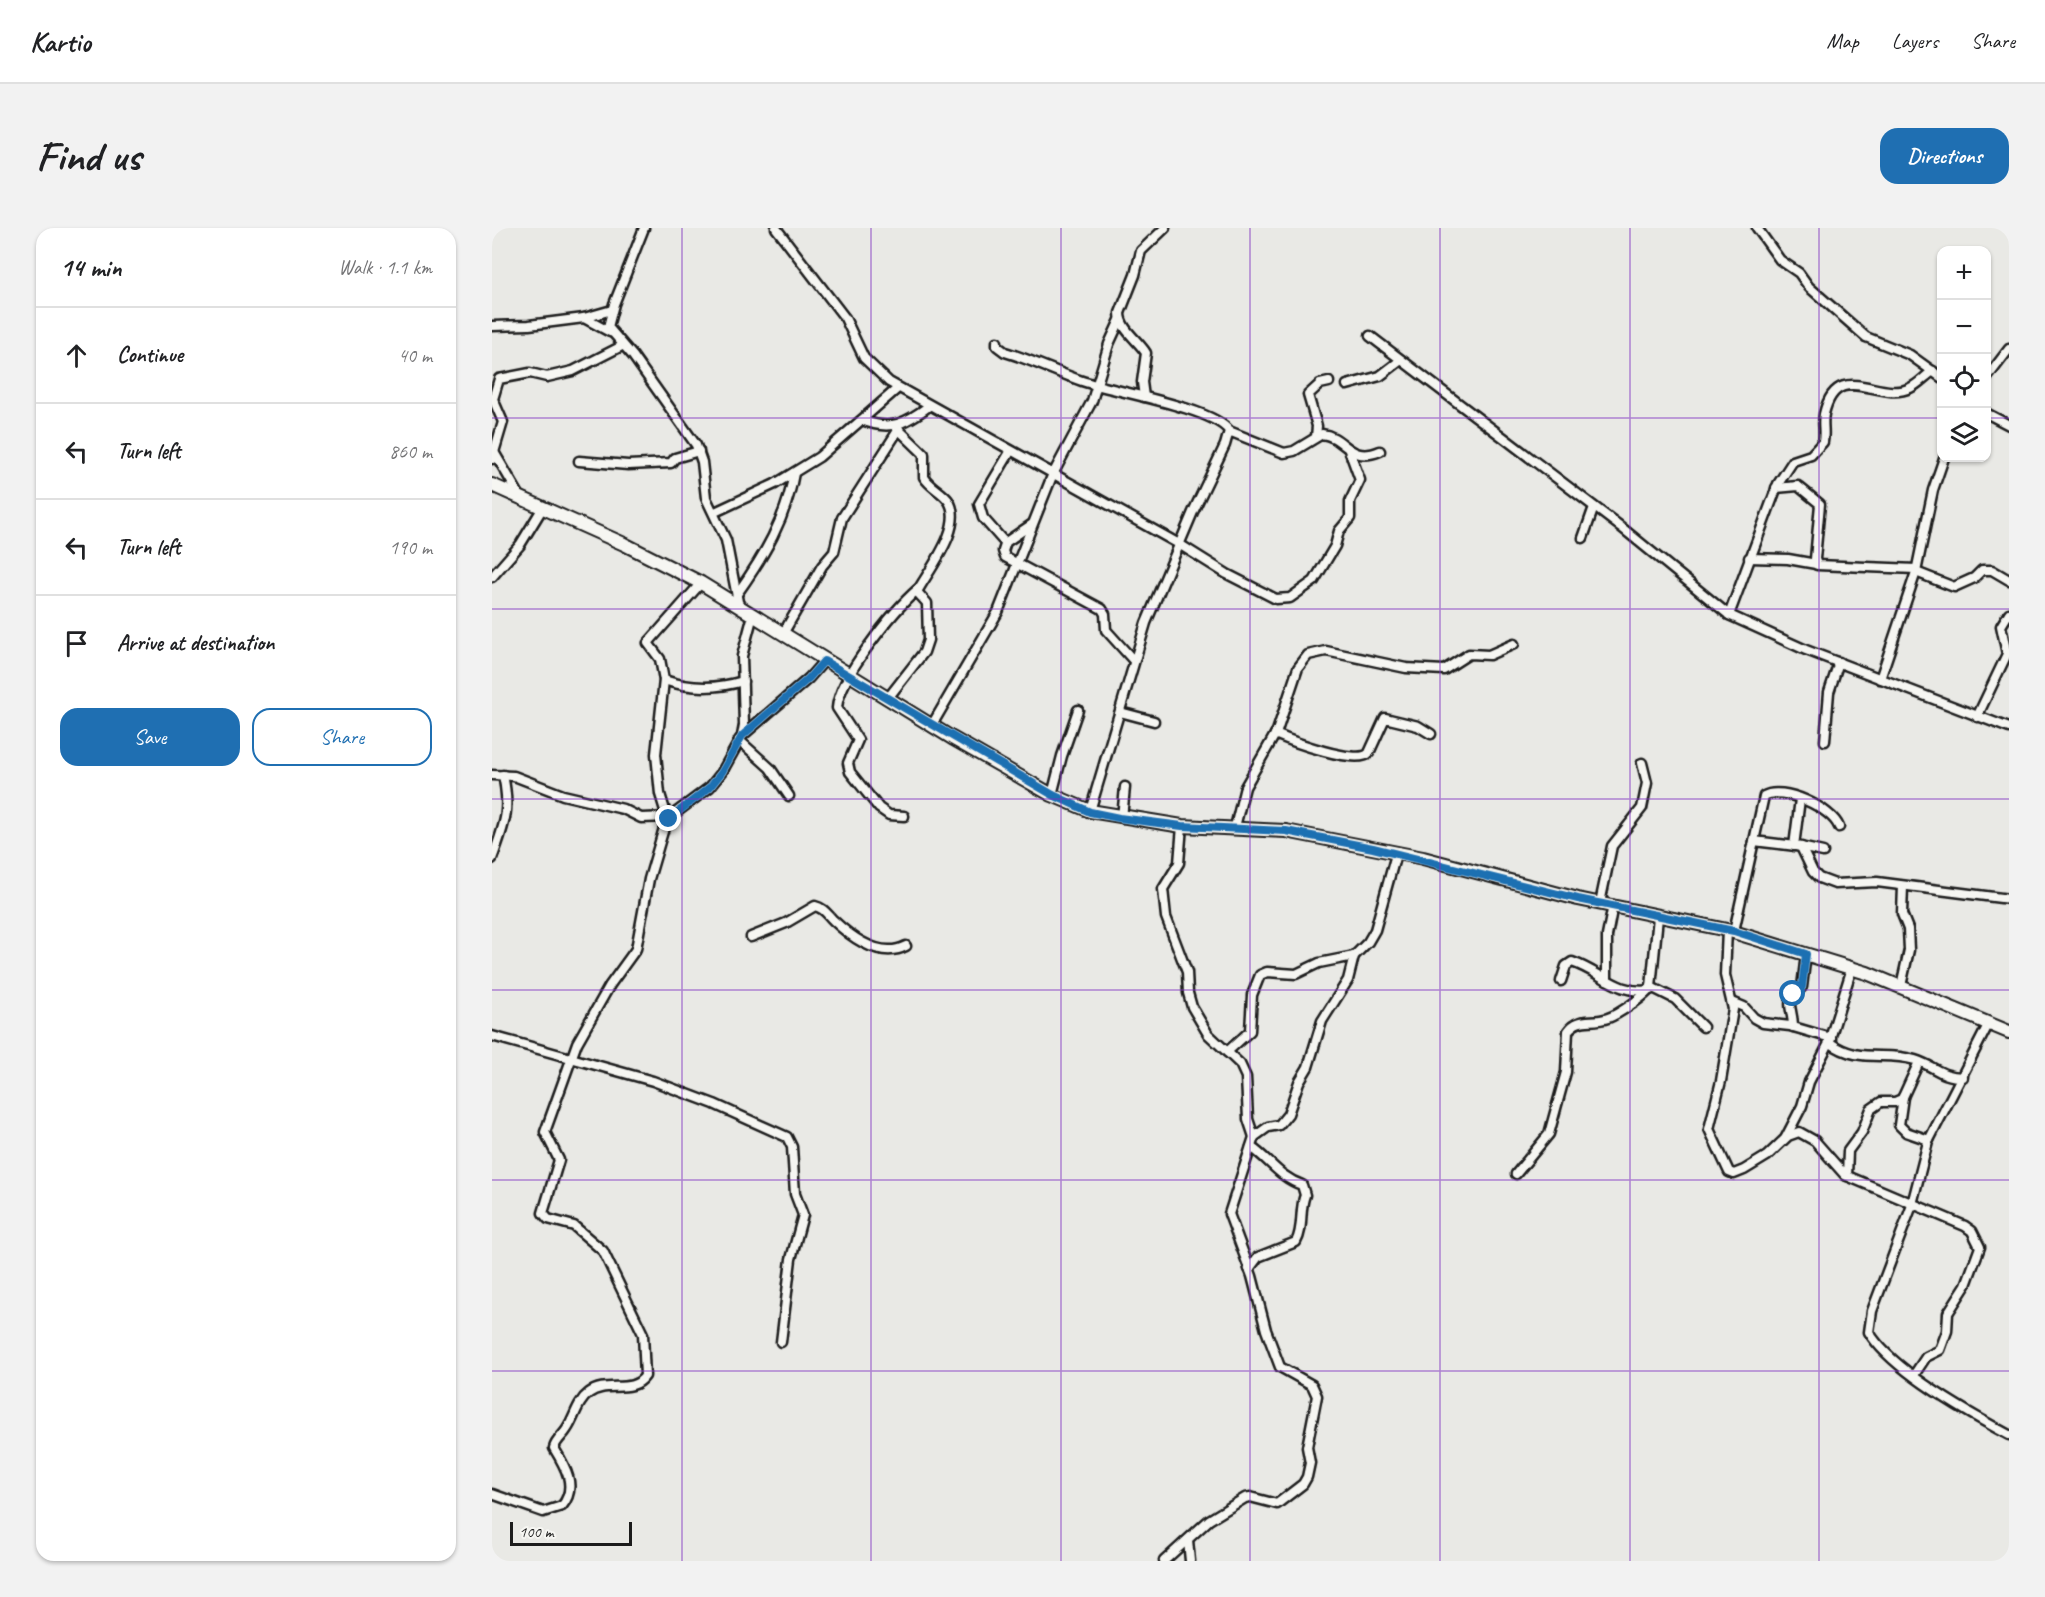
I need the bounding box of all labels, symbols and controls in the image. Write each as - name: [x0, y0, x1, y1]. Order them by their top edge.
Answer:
- text: Kartio: [30, 24, 91, 59]
- text: Map: [1826, 28, 1859, 54]
- text: Layers: [1892, 28, 1938, 54]
- text: Share: [1971, 28, 2015, 54]
- button: Directions: [1880, 128, 2009, 184]
- text: Find us: [36, 130, 141, 183]
- map controls: [1937, 246, 1991, 462]
- button: +: [1937, 246, 1991, 300]
- text: 14 min: [60, 251, 122, 284]
- text: Walk · 1.1 km: [338, 255, 432, 280]
- button: −: [1937, 300, 1991, 354]
- icon: ahead: [60, 339, 93, 372]
- text: Continue: [117, 341, 183, 369]
- text: 40 m: [398, 343, 432, 368]
- button: locate: [1937, 354, 1991, 408]
- button: layers: [1937, 408, 1991, 462]
- icon: left: [60, 435, 93, 468]
- text: Turn left: [117, 437, 181, 465]
- text: 860 m: [389, 439, 432, 464]
- icon: left: [60, 531, 93, 564]
- text: Turn left: [117, 533, 181, 561]
- text: 190 m: [389, 535, 432, 560]
- icon: arrive: [60, 627, 93, 660]
- text: Arrive at destination: [117, 629, 274, 657]
- button: Save: [60, 708, 240, 766]
- button: Share: [252, 708, 432, 766]
- route end: [655, 805, 681, 831]
- route start: [1779, 980, 1805, 1006]
- scale bar: [510, 1519, 632, 1546]
- text: 100 m: [519, 1522, 553, 1542]

